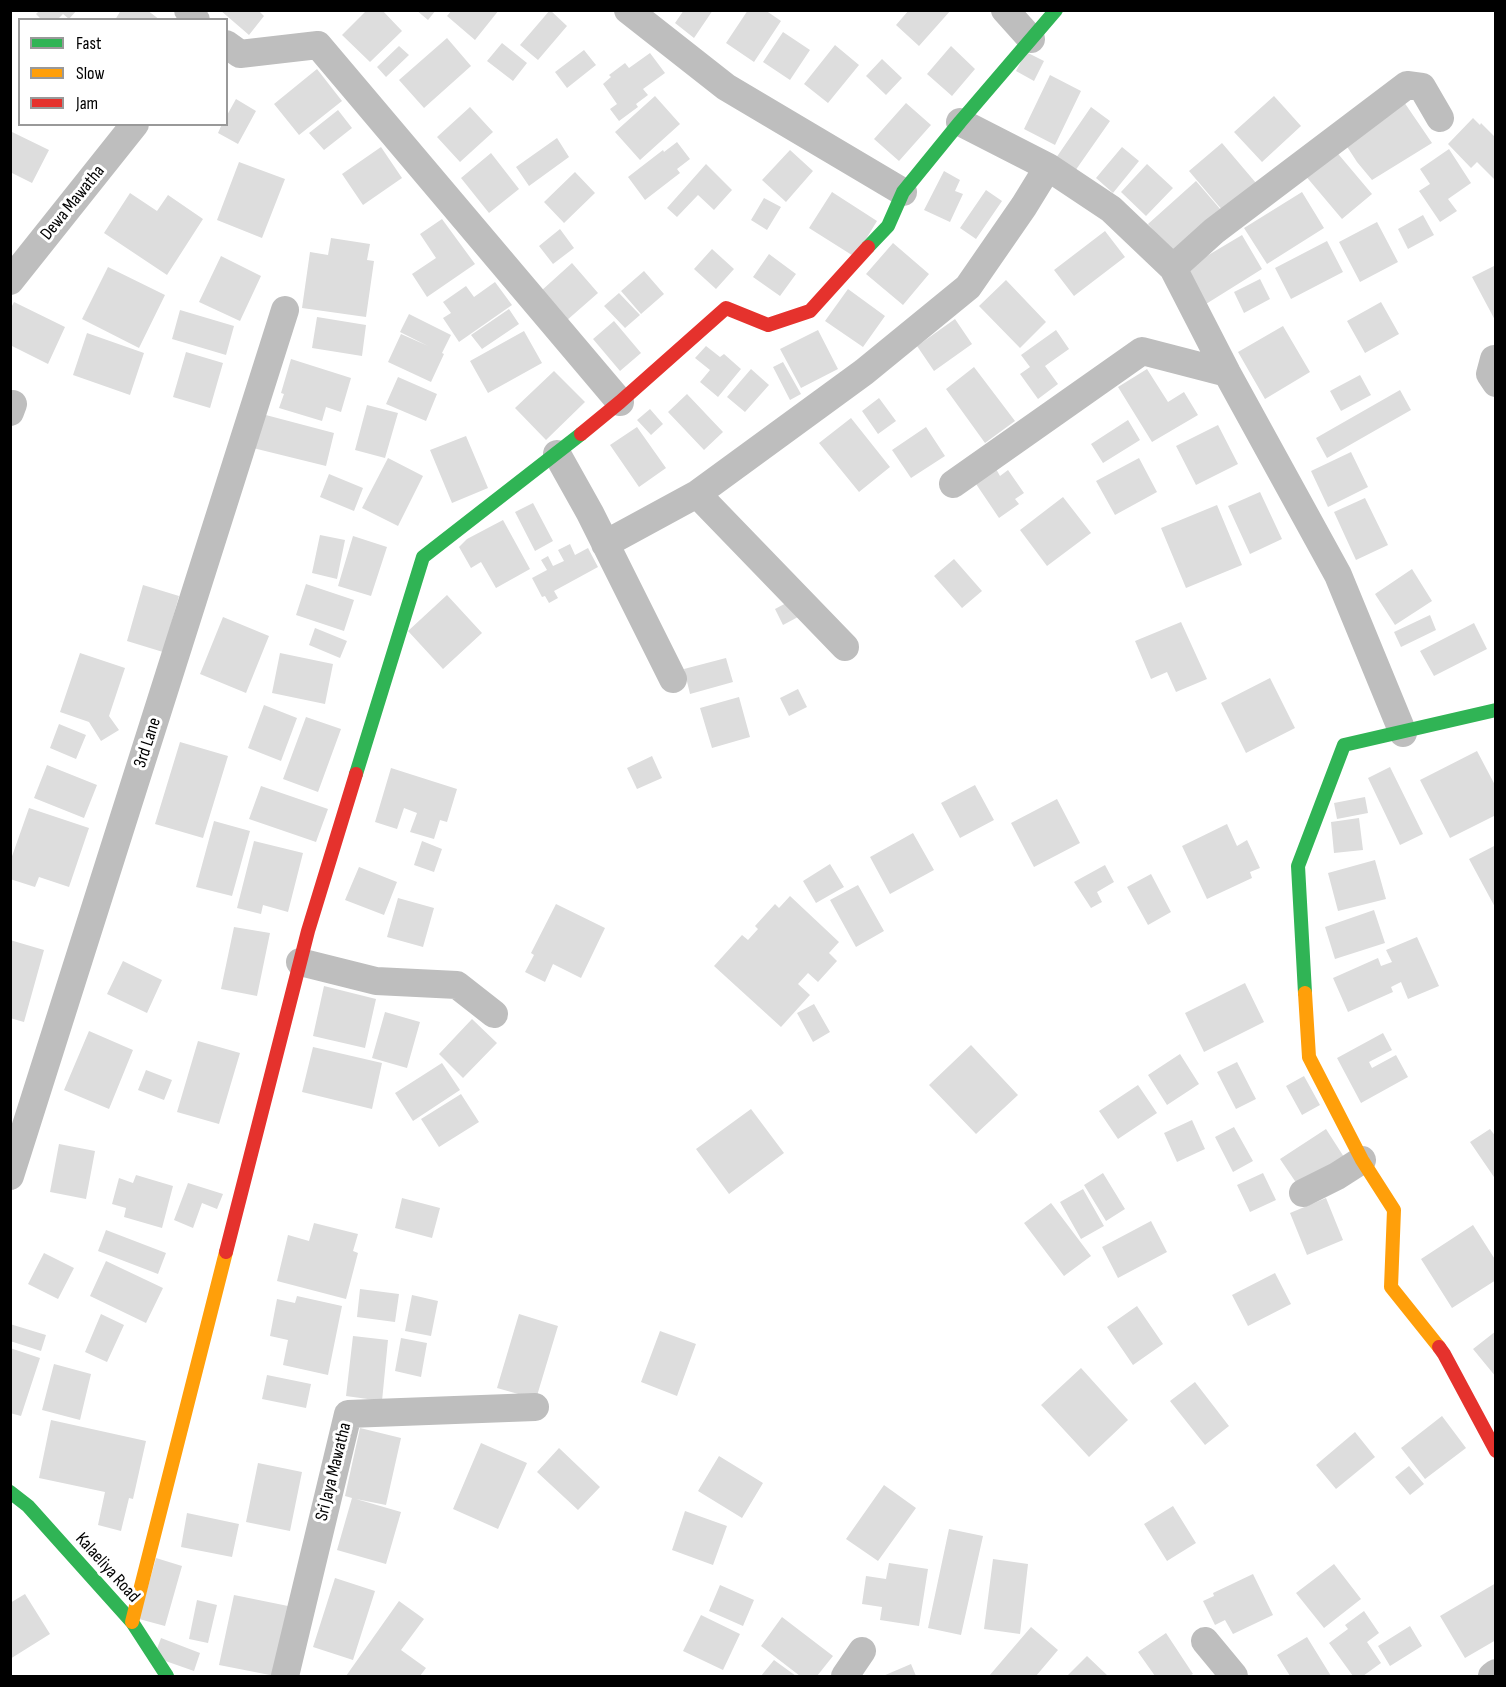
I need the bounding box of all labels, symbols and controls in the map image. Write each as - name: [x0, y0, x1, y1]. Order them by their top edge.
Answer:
- legend: [18, 18, 228, 126]
- text: Fast: [76, 33, 101, 54]
- text: Slow: [76, 63, 105, 84]
- text: Jam: [76, 93, 98, 114]
- street label: Dewa Mawatha: [36, 161, 110, 245]
- street label: 3rd Lane: [130, 715, 166, 771]
- street label: Sri Jaya Mawatha: [311, 1421, 357, 1523]
- street label: Kalaeliya Road: [70, 1529, 144, 1607]

